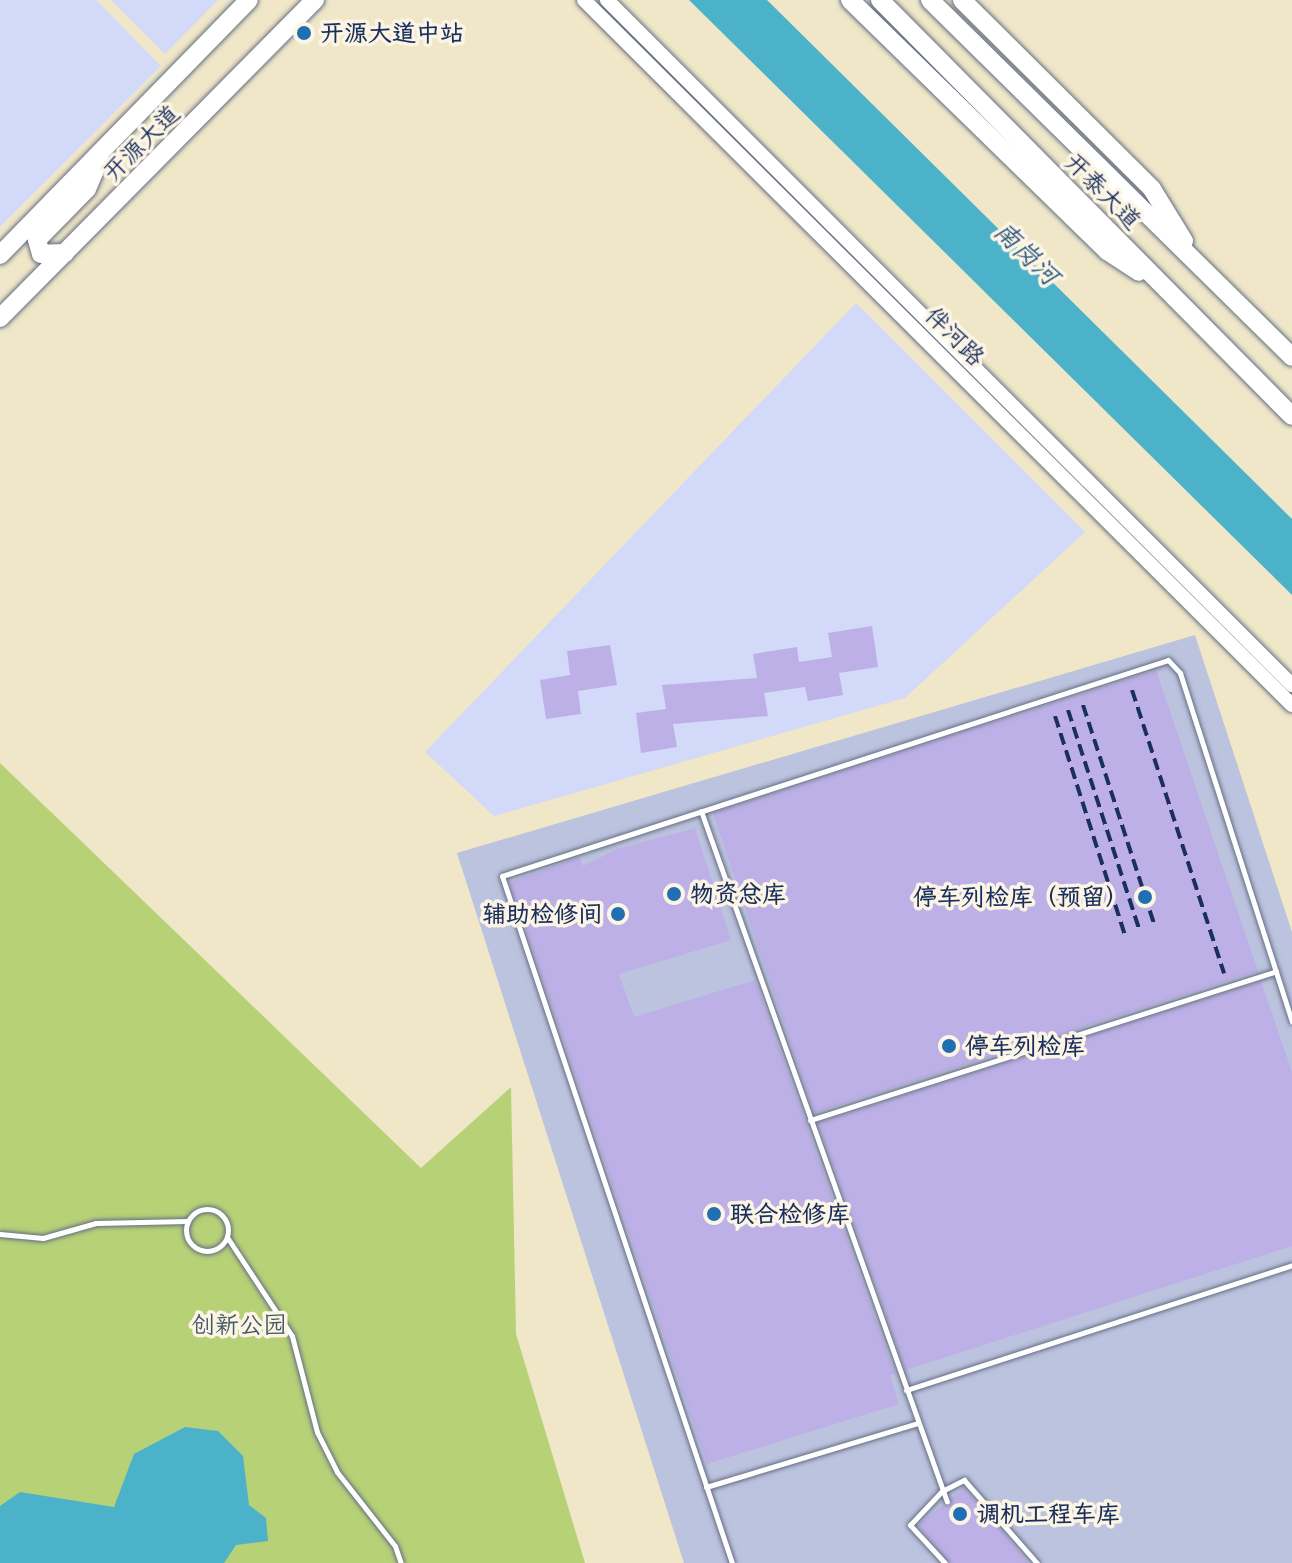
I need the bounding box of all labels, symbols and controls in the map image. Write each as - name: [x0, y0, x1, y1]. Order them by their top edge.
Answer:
- place label: 开源大道中站: [320, 19, 464, 47]
- marker: 开源大道中站: [295, 24, 313, 42]
- street label: 开源大道: [97, 99, 185, 187]
- street label: 开泰大道: [1059, 147, 1147, 235]
- water label: 南岗河: [988, 215, 1066, 291]
- street label: 伴河路: [919, 300, 991, 372]
- place label: 物资总库: [690, 880, 786, 908]
- place label: 停车列检库（预留）: [913, 883, 1129, 911]
- marker: 物资总库: [665, 885, 683, 903]
- marker: 停车列检库（预留）: [1136, 888, 1154, 906]
- place label: 辅助检修间: [482, 900, 602, 928]
- marker: 辅助检修间: [609, 905, 627, 923]
- place label: 停车列检库: [965, 1032, 1085, 1060]
- marker: 停车列检库: [940, 1037, 958, 1055]
- place label: 联合检修库: [730, 1200, 850, 1228]
- marker: 联合检修库: [705, 1205, 723, 1223]
- park label: 创新公园: [191, 1311, 287, 1339]
- place label: 调机工程车库: [976, 1500, 1120, 1528]
- marker: 调机工程车库: [951, 1505, 969, 1523]

